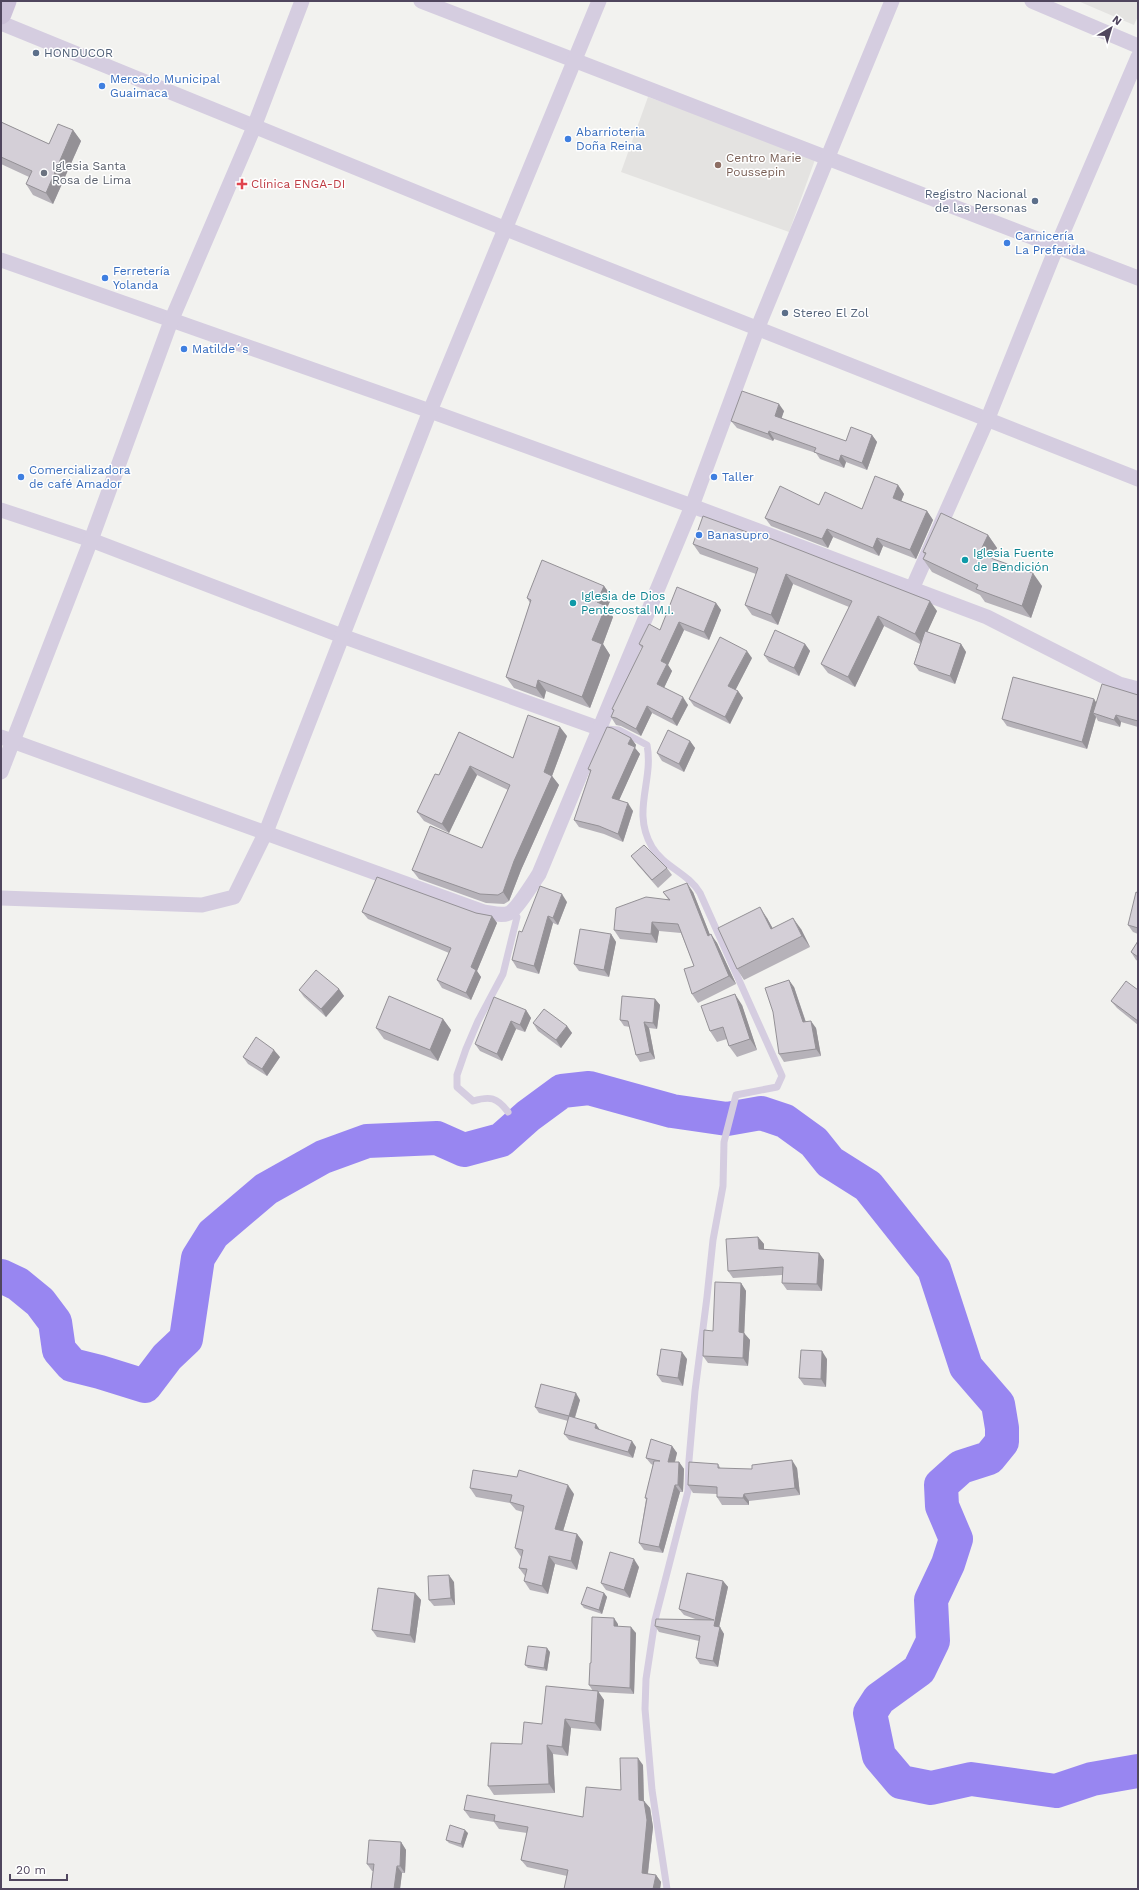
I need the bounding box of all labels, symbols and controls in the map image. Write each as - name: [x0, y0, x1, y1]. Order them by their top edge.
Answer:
- north arrow: [1091, 8, 1131, 48]
- text: N: [1110, 13, 1124, 28]
- place label: HONDUCOR: [44, 46, 113, 60]
- marker: HONDUCOR: [31, 48, 41, 58]
- place label: Mercado Municipal Guaimaca: [110, 72, 221, 100]
- marker: Mercado Municipal Guaimaca: [97, 81, 107, 91]
- place label: Abarrioteria Doña Reina: [576, 125, 645, 153]
- marker: Abarrioteria Doña Reina: [563, 134, 573, 144]
- place label: Centro Marie Poussepin: [726, 151, 802, 179]
- place label: Iglesia Santa Rosa de Lima: [52, 159, 131, 187]
- marker: Centro Marie Poussepin: [713, 160, 723, 170]
- marker: Iglesia Santa Rosa de Lima: [39, 168, 49, 178]
- place label: Clínica ENGA-DI: [251, 177, 345, 191]
- marker: Clínica ENGA-DI: [236, 178, 248, 190]
- place label: Registro Nacional de las Personas: [925, 187, 1027, 215]
- marker: Registro Nacional de las Personas: [1030, 196, 1040, 206]
- place label: Carnicería La Preferida: [1015, 229, 1086, 257]
- marker: Carnicería La Preferida: [1002, 238, 1012, 248]
- place label: Ferretería Yolanda: [113, 264, 170, 292]
- marker: Ferretería Yolanda: [100, 273, 110, 283]
- place label: Stereo El Zol: [793, 306, 869, 320]
- marker: Stereo El Zol: [780, 308, 790, 318]
- place label: Matilde´s: [192, 342, 249, 356]
- marker: Matilde´s: [179, 344, 189, 354]
- place label: Comercializadora de café Amador: [29, 463, 131, 491]
- place label: Taller: [722, 470, 754, 484]
- marker: Comercializadora de café Amador: [16, 472, 26, 482]
- marker: Taller: [709, 472, 719, 482]
- place label: Banasupro: [707, 528, 769, 542]
- marker: Banasupro: [694, 530, 704, 540]
- place label: Iglesia Fuente de Bendición: [973, 546, 1054, 574]
- marker: Iglesia Fuente de Bendición: [960, 555, 970, 565]
- place label: Iglesia de Dios Pentecostal M.I.: [581, 589, 674, 617]
- marker: Iglesia de Dios Pentecostal M.I.: [568, 598, 578, 608]
- scale bar: [10, 1856, 67, 1882]
- text: 20 m: [16, 1863, 46, 1877]

